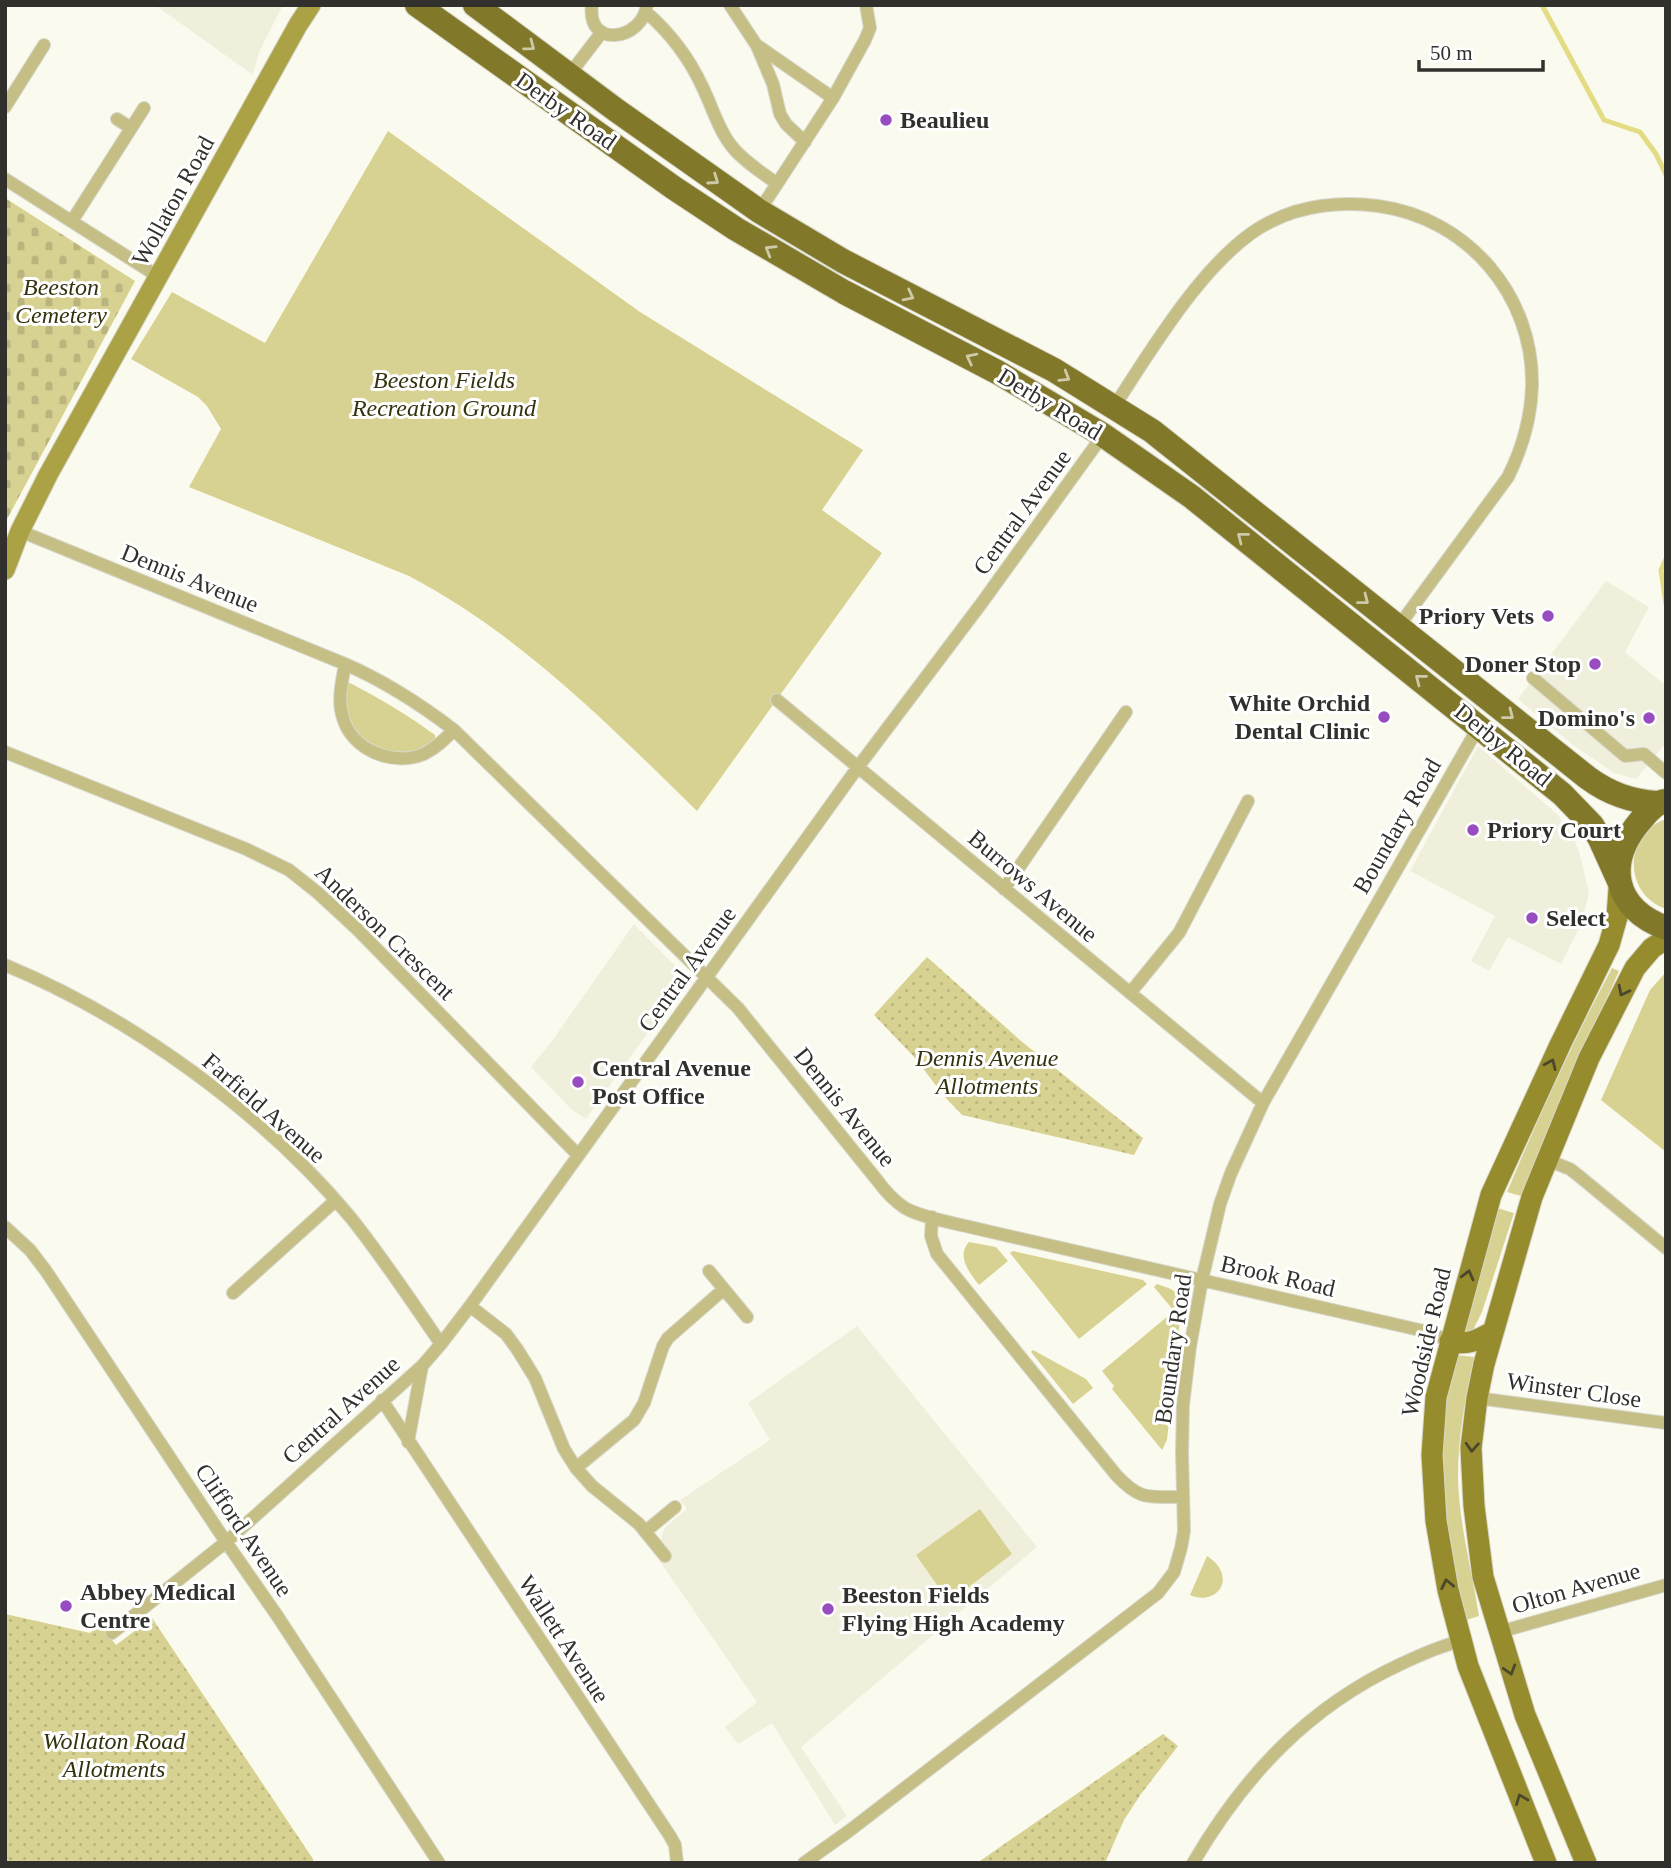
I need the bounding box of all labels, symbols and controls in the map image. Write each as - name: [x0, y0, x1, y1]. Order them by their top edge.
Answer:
- scale bar: [1419, 28, 1543, 72]
- one-way arrow: [522, 38, 535, 50]
- text: 50 m: [1430, 41, 1473, 65]
- street label: Derby Road: [511, 67, 621, 155]
- place label: Beaulieu: [900, 107, 989, 133]
- marker: Beaulieu: [878, 112, 894, 128]
- street label: Wollaton Road: [127, 132, 219, 270]
- one-way arrow: [706, 172, 719, 184]
- one-way arrow: [765, 245, 778, 258]
- park label: Beeston Cemetery: [15, 274, 107, 328]
- one-way arrow: [902, 288, 914, 301]
- one-way arrow: [965, 353, 978, 366]
- street label: Derby Road: [993, 363, 1107, 445]
- park label: Beeston Fields Recreation Ground: [351, 367, 537, 421]
- one-way arrow: [1057, 369, 1070, 382]
- street label: Central Avenue: [968, 444, 1076, 580]
- one-way arrow: [1237, 532, 1250, 545]
- street label: Dennis Avenue: [118, 539, 262, 617]
- one-way arrow: [1356, 591, 1368, 604]
- place label: Priory Vets: [1419, 603, 1534, 629]
- marker: Priory Vets: [1540, 608, 1556, 624]
- place label: Doner Stop: [1465, 651, 1581, 677]
- marker: Doner Stop: [1587, 656, 1603, 672]
- one-way arrow: [1415, 674, 1427, 687]
- place label: White Orchid Dental Clinic: [1228, 690, 1371, 744]
- street label: Derby Road: [1449, 698, 1557, 792]
- place label: Domino's: [1538, 705, 1635, 731]
- one-way arrow: [1502, 707, 1514, 720]
- marker: White Orchid Dental Clinic: [1376, 709, 1392, 725]
- marker: Domino's: [1641, 710, 1657, 726]
- street label: Boundary Road: [1348, 754, 1446, 898]
- place label: Priory Court: [1487, 817, 1621, 843]
- marker: Priory Court: [1465, 822, 1481, 838]
- street label: Burrows Avenue: [963, 825, 1103, 947]
- street label: Anderson Crescent: [310, 859, 460, 1005]
- street label: Central Avenue: [633, 901, 741, 1037]
- place label: Select: [1546, 905, 1606, 931]
- marker: Select: [1524, 910, 1540, 926]
- one-way arrow: [1618, 983, 1632, 996]
- street label: Dennis Avenue: [789, 1042, 901, 1172]
- park label: Dennis Avenue Allotments: [915, 1045, 1059, 1099]
- street label: Farfield Avenue: [198, 1048, 330, 1168]
- place label: Central Avenue Post Office: [592, 1055, 751, 1109]
- one-way arrow: [1543, 1059, 1557, 1071]
- marker: Central Avenue Post Office: [570, 1074, 586, 1090]
- street label: Brook Road: [1218, 1250, 1338, 1302]
- street label: Woodside Road: [1396, 1265, 1456, 1419]
- one-way arrow: [1460, 1270, 1474, 1282]
- street label: Boundary Road: [1150, 1272, 1196, 1426]
- street label: Central Avenue: [277, 1351, 405, 1469]
- street label: Winster Close: [1505, 1368, 1643, 1412]
- one-way arrow: [1465, 1442, 1480, 1453]
- street label: Clifford Avenue: [190, 1459, 298, 1601]
- street label: Olton Avenue: [1509, 1557, 1643, 1619]
- street label: Wallett Avenue: [513, 1571, 615, 1707]
- one-way arrow: [1441, 1578, 1456, 1590]
- place label: Abbey Medical Centre: [80, 1579, 236, 1633]
- place label: Beeston Fields Flying High Academy: [842, 1582, 1065, 1636]
- marker: Abbey Medical Centre: [58, 1598, 74, 1614]
- marker: Beeston Fields Flying High Academy: [820, 1601, 836, 1617]
- one-way arrow: [1502, 1663, 1517, 1675]
- park label: Wollaton Road Allotments: [43, 1728, 186, 1782]
- one-way arrow: [1515, 1794, 1529, 1806]

